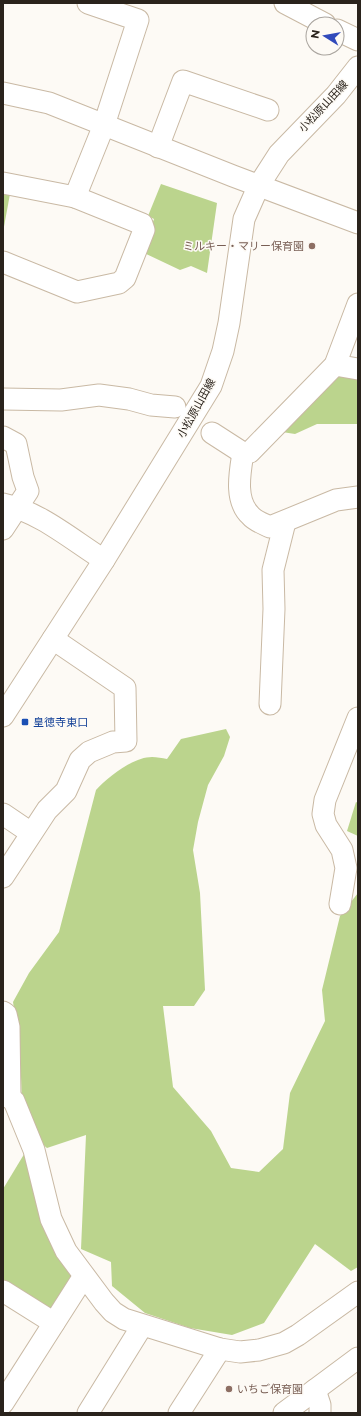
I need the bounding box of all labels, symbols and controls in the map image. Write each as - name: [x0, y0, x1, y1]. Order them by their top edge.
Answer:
- north arrow: [305, 16, 345, 56]
- text: N: [307, 28, 323, 40]
- street label: 小松原山田線: [295, 77, 351, 135]
- place label: ミルキー・マリー保育園: [183, 239, 304, 253]
- marker: ミルキー・マリー保育園: [307, 241, 317, 251]
- street label: 小松原山田線: [174, 376, 218, 440]
- place label: 皇徳寺東口: [33, 715, 88, 729]
- marker: 皇徳寺東口: [20, 717, 30, 727]
- place label: いちご保育園: [237, 1382, 303, 1396]
- marker: いちご保育園: [224, 1384, 234, 1394]

